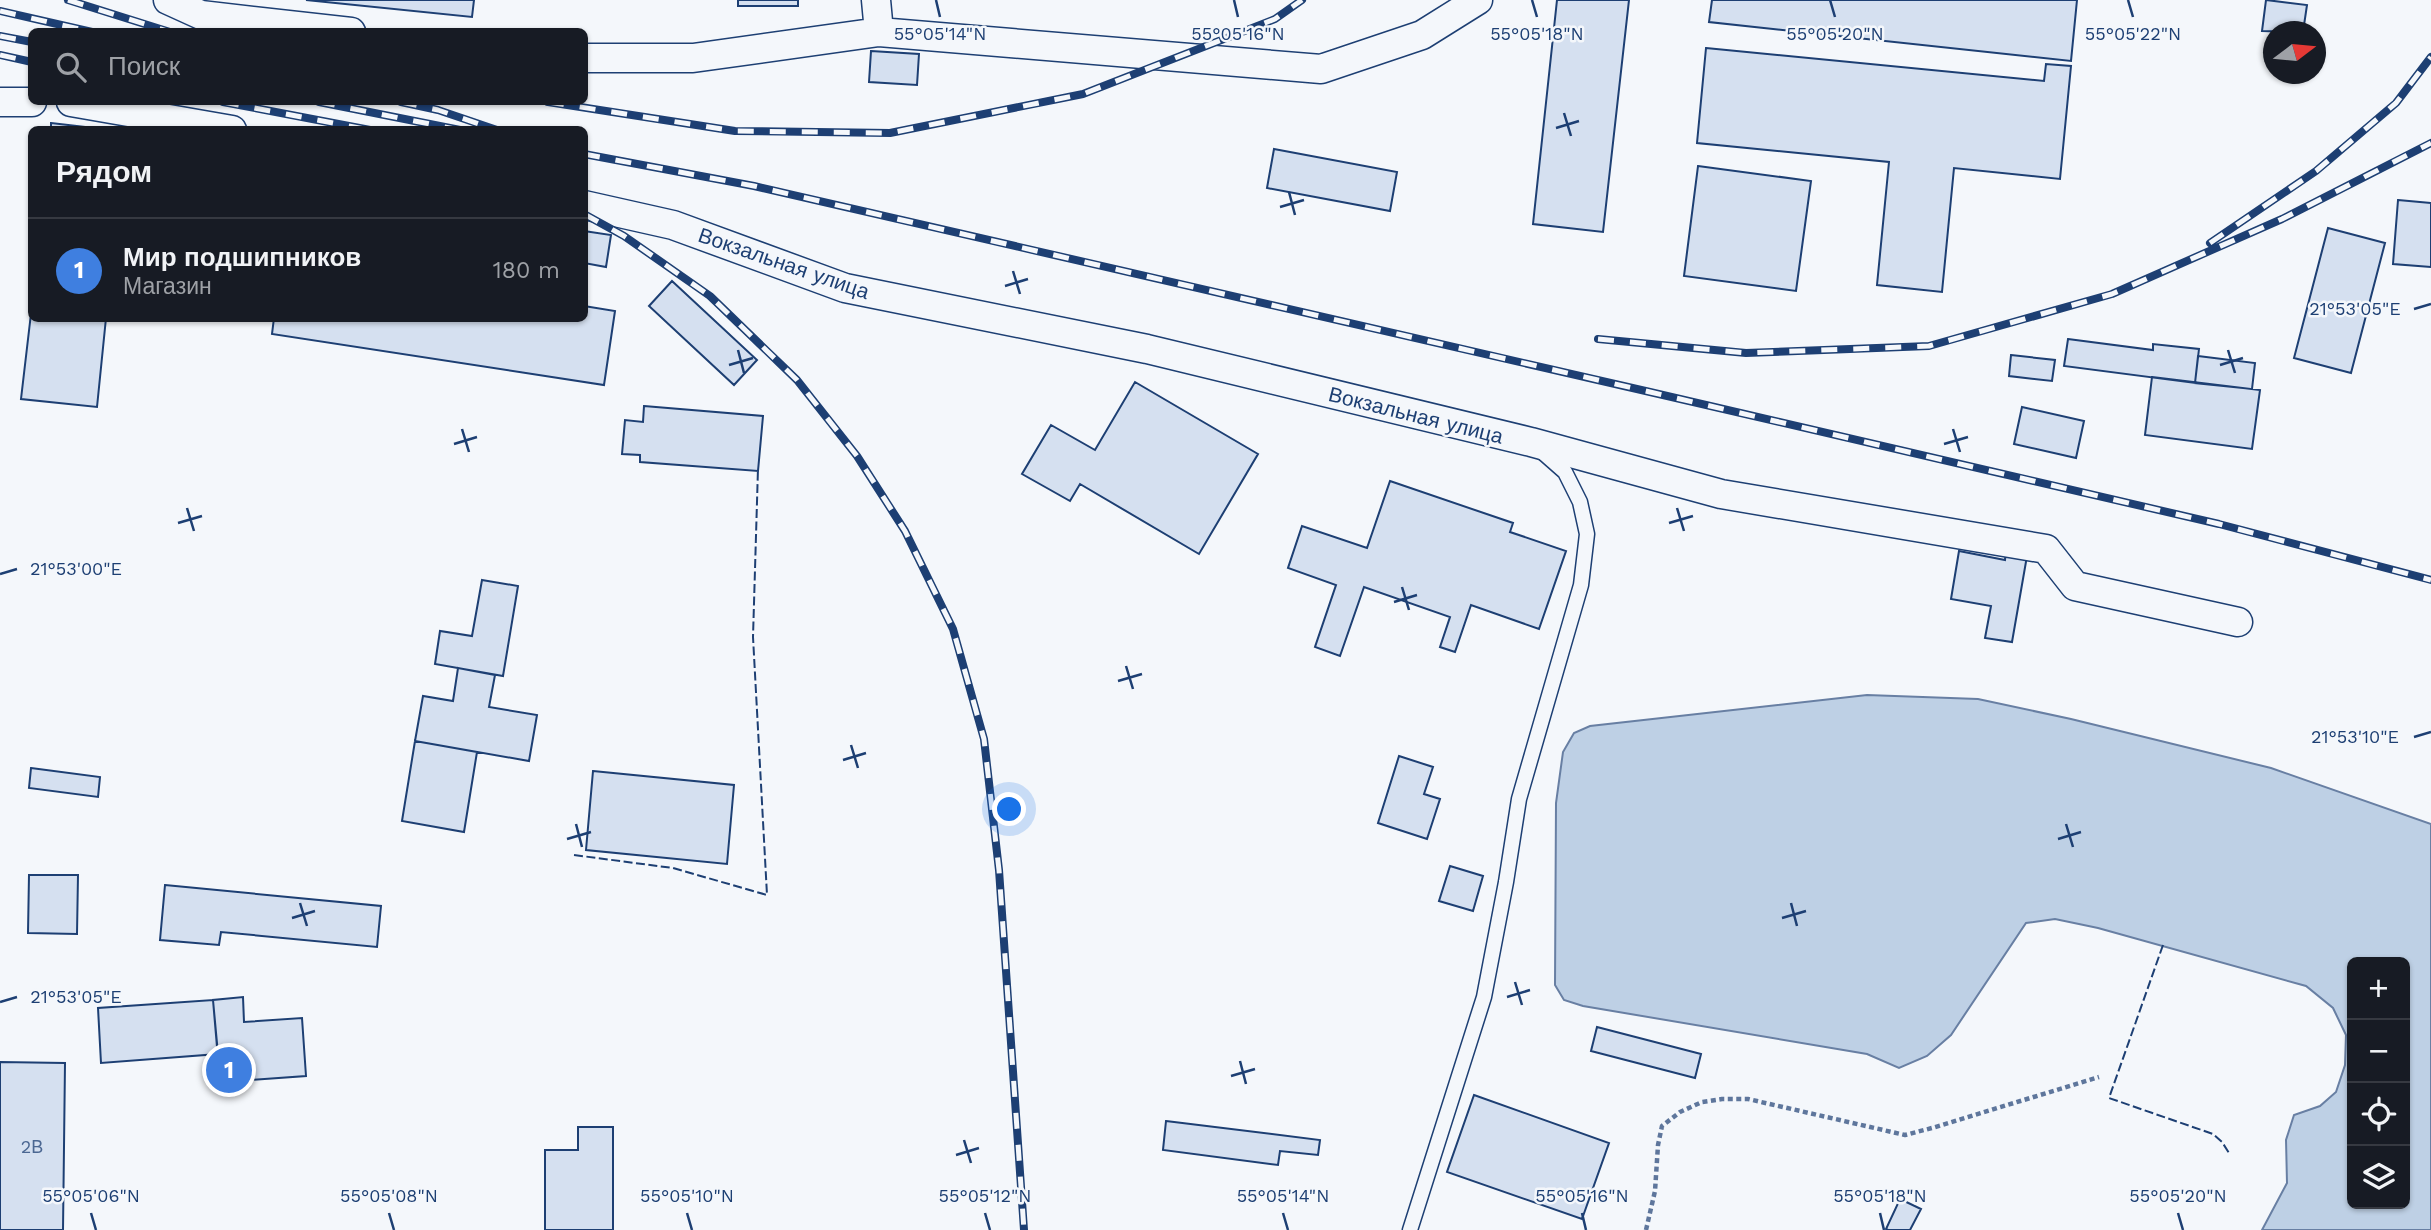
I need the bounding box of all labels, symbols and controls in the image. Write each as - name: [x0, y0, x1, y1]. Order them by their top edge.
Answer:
- north arrow: [2263, 21, 2326, 84]
- text: 55°05'14"N: [894, 23, 986, 44]
- text: 55°05'16"N: [1191, 23, 1285, 44]
- text: 55°05'18"N: [1490, 23, 1584, 44]
- text: 55°05'20"N: [1786, 23, 1884, 44]
- text: 55°05'22"N: [2085, 23, 2181, 44]
- search box: [28, 28, 588, 105]
- icon: search: [52, 48, 90, 86]
- text: Поиск: [108, 51, 180, 81]
- text: Рядом: [56, 154, 152, 189]
- street label: Вокзальная улица: [695, 222, 873, 304]
- text: Мир подшипников: [123, 242, 361, 272]
- text: 1: [74, 257, 84, 284]
- text: 180 m: [493, 257, 560, 284]
- text: Магазин: [123, 273, 212, 300]
- text: 21°53'05"E: [2309, 298, 2401, 319]
- street label: Вокзальная улица: [1326, 381, 1506, 449]
- text: 21°53'00"E: [30, 558, 122, 579]
- text: 21°53'10"E: [2311, 726, 2399, 747]
- your location: [992, 792, 1026, 826]
- map controls: [2347, 957, 2410, 1209]
- button: +: [2347, 957, 2410, 1020]
- text: 21°53'05"E: [30, 986, 122, 1007]
- button: −: [2347, 1020, 2410, 1083]
- pin: 1: [206, 1044, 252, 1096]
- button: locate: [2347, 1083, 2410, 1146]
- house number: 2В: [21, 1136, 43, 1157]
- button: layers: [2347, 1146, 2410, 1209]
- text: 55°05'06"N: [42, 1185, 140, 1206]
- text: 55°05'08"N: [340, 1185, 438, 1206]
- text: 55°05'10"N: [640, 1185, 734, 1206]
- text: 55°05'12"N: [938, 1185, 1032, 1206]
- text: 55°05'14"N: [1237, 1185, 1329, 1206]
- text: 55°05'16"N: [1535, 1185, 1629, 1206]
- text: 55°05'18"N: [1833, 1185, 1927, 1206]
- text: 55°05'20"N: [2129, 1185, 2227, 1206]

